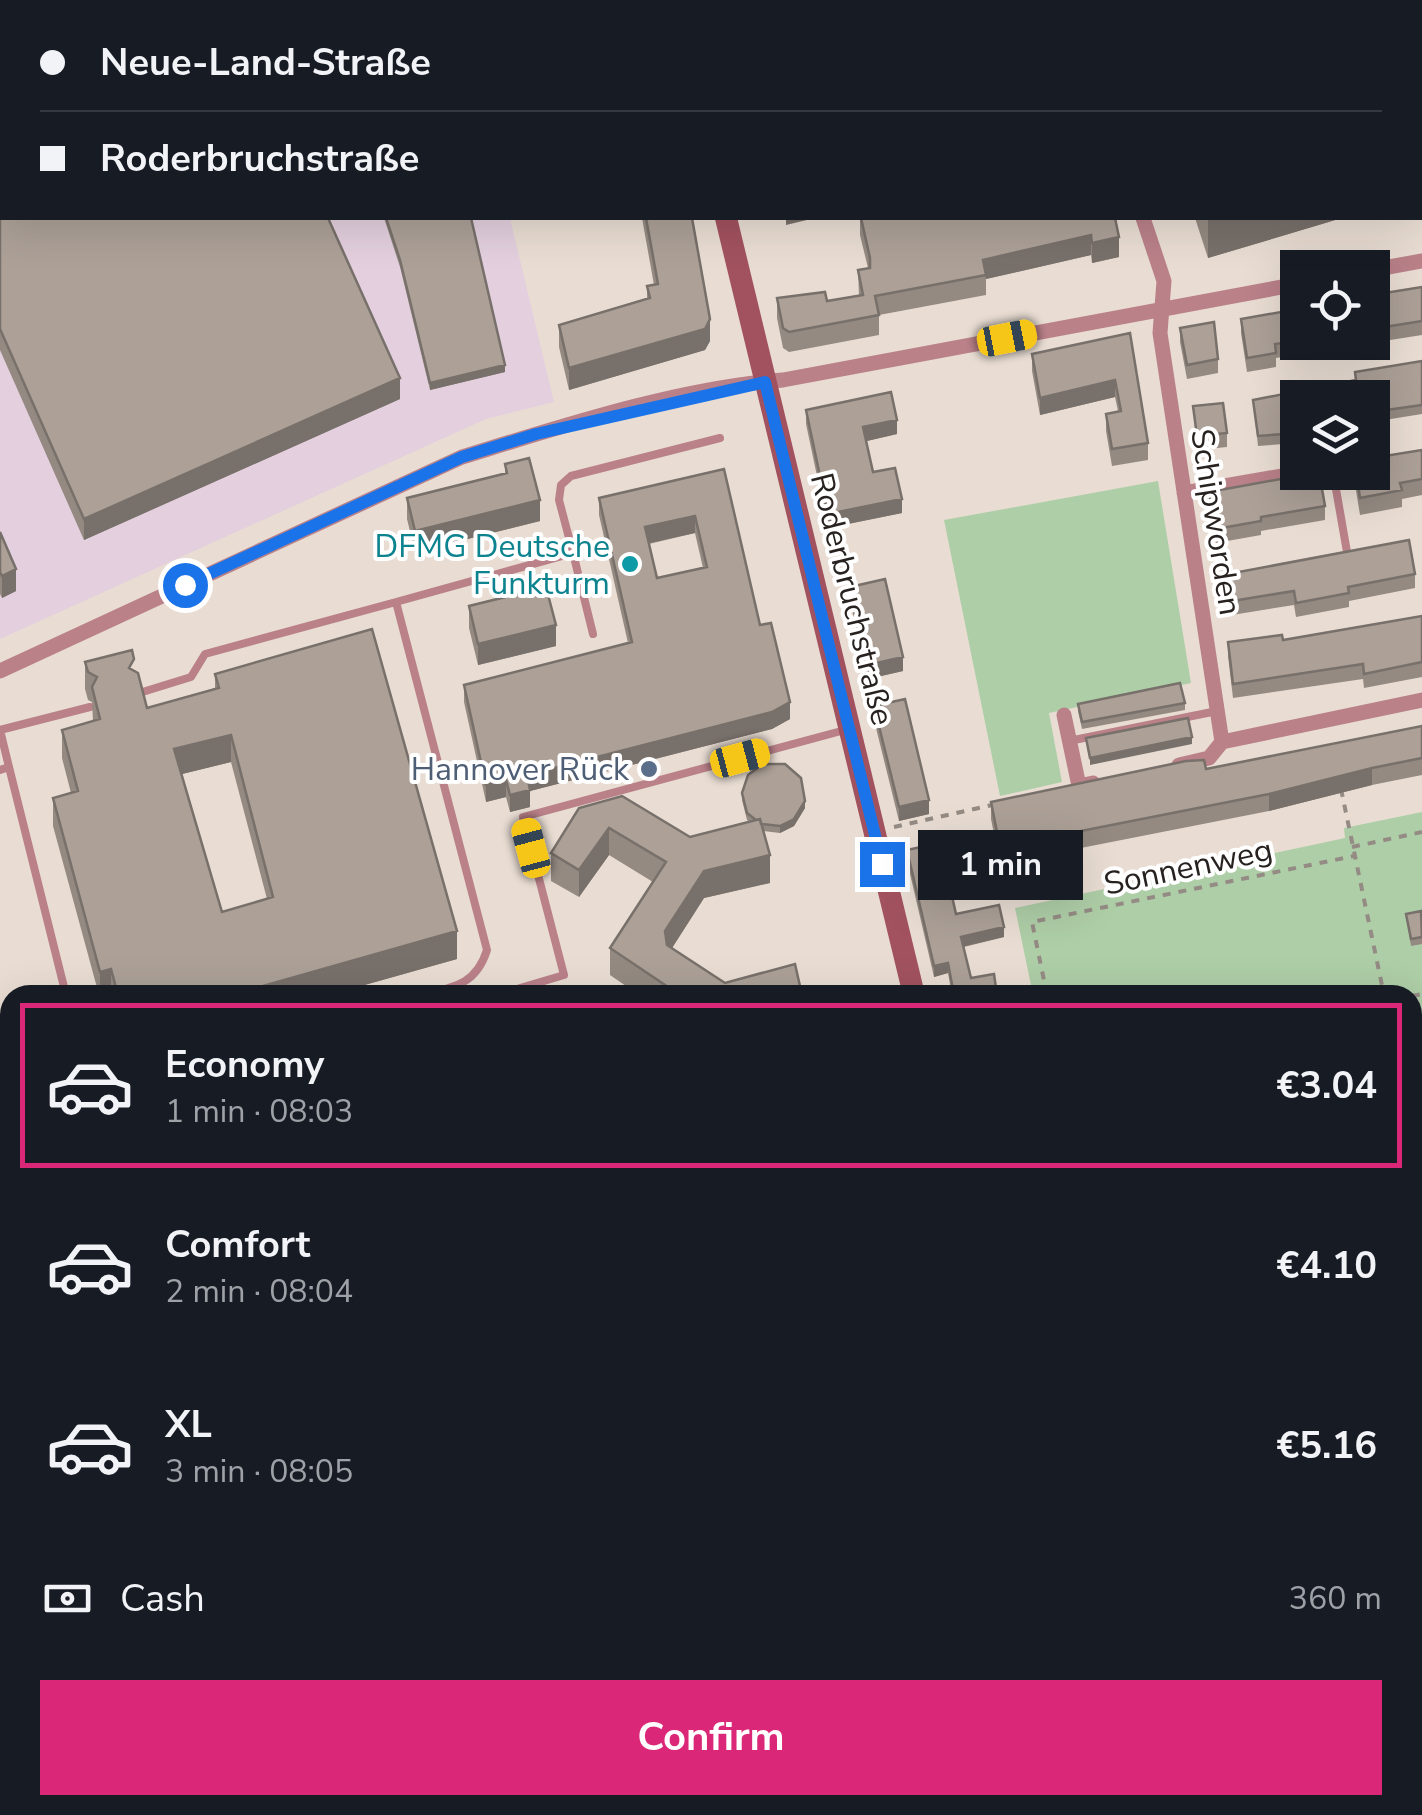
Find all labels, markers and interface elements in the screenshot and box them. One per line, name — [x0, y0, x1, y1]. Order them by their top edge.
text: Neue-Land-Straße — [100, 37, 431, 88]
text: Roderbruchstraße — [100, 133, 419, 184]
map controls — [1280, 250, 1390, 490]
button: locate — [1280, 250, 1390, 360]
car — [975, 318, 1039, 358]
button: layers — [1280, 380, 1390, 490]
street label: Schipworden — [1180, 426, 1252, 618]
street label: Roderbruchstraße — [800, 468, 904, 730]
place label: DFMG Deutsche Funkturm — [375, 525, 610, 605]
marker: DFMG Deutsche Funkturm — [619, 553, 641, 575]
route start — [163, 563, 208, 608]
car — [707, 736, 773, 780]
place label: Hannover Rück — [411, 748, 630, 791]
marker: Hannover Rück — [638, 758, 660, 780]
car — [509, 815, 553, 881]
street label: Sonnenweg — [1100, 828, 1276, 906]
callout: 1 min — [917, 829, 1082, 899]
route end — [860, 842, 905, 887]
text: 1 min — [959, 843, 1042, 886]
text: Economy — [165, 1039, 324, 1090]
icon: car — [45, 1041, 135, 1131]
text: €3.04 — [1276, 1060, 1377, 1111]
text: 1 min · 08:03 — [165, 1090, 353, 1133]
text: Comfort — [165, 1219, 310, 1270]
icon: car — [45, 1221, 135, 1311]
text: €4.10 — [1276, 1240, 1377, 1291]
text: 2 min · 08:04 — [165, 1270, 353, 1313]
text: XL — [165, 1399, 212, 1450]
icon: car — [45, 1401, 135, 1491]
text: €5.16 — [1276, 1420, 1377, 1471]
text: 3 min · 08:05 — [165, 1450, 353, 1493]
icon: cash — [40, 1571, 95, 1626]
text: Cash — [120, 1573, 205, 1624]
text: 360 m — [1289, 1577, 1382, 1620]
button: Confirm — [40, 1680, 1382, 1795]

